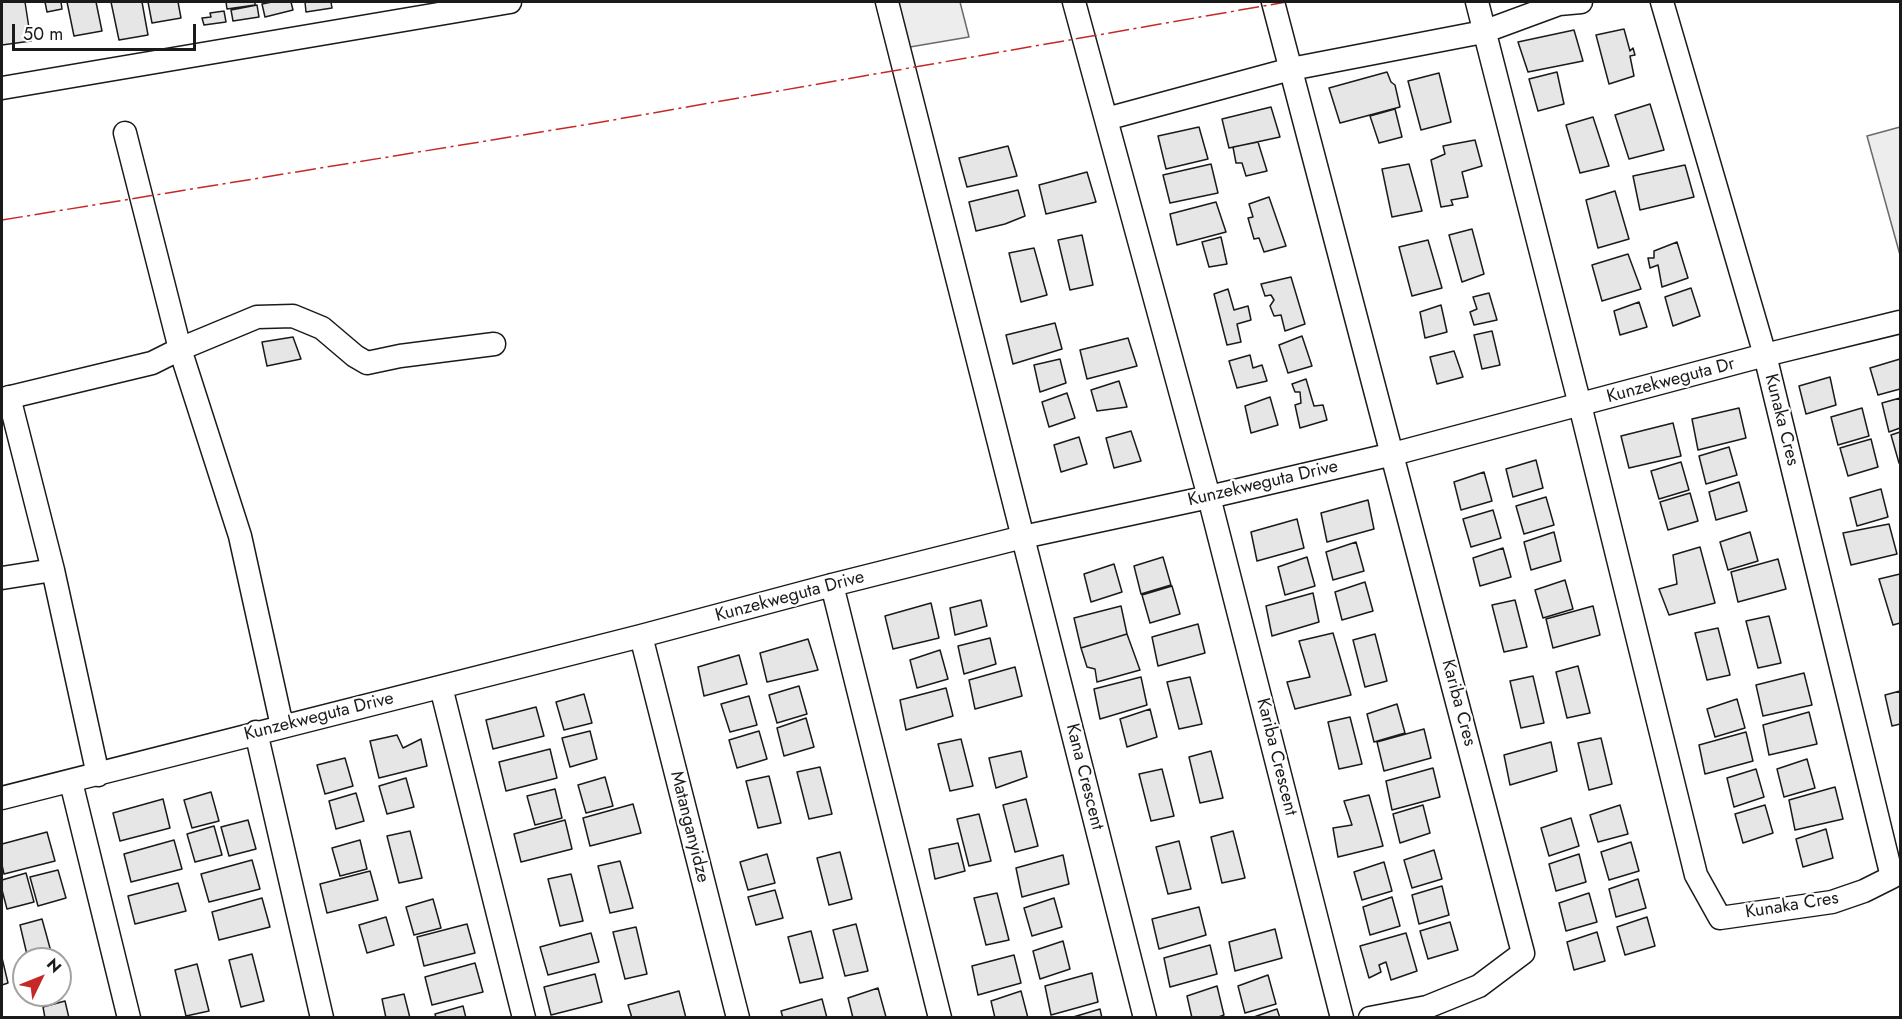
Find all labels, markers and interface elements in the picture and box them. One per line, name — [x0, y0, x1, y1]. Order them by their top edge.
scale bar — [15, 12, 200, 50]
text: 50 m — [23, 21, 63, 47]
street label: Kunzekweguta Dr — [1605, 354, 1737, 408]
street label: Kunaka Cres — [1759, 372, 1803, 468]
street label: Kunzekweguta Drive — [1186, 456, 1340, 512]
street label: Kunzekweguta Drive — [713, 567, 867, 627]
street label: Kariba Cres — [1436, 657, 1480, 749]
street label: Kunzekweguta Drive — [242, 688, 396, 746]
street label: Kariba Crescent — [1251, 696, 1301, 818]
street label: Kana Crescent — [1060, 722, 1108, 832]
street label: Matanganyidze — [665, 769, 713, 885]
street label: Kunaka Cres — [1744, 888, 1840, 924]
north arrow — [12, 947, 72, 1007]
text: N — [41, 953, 67, 978]

